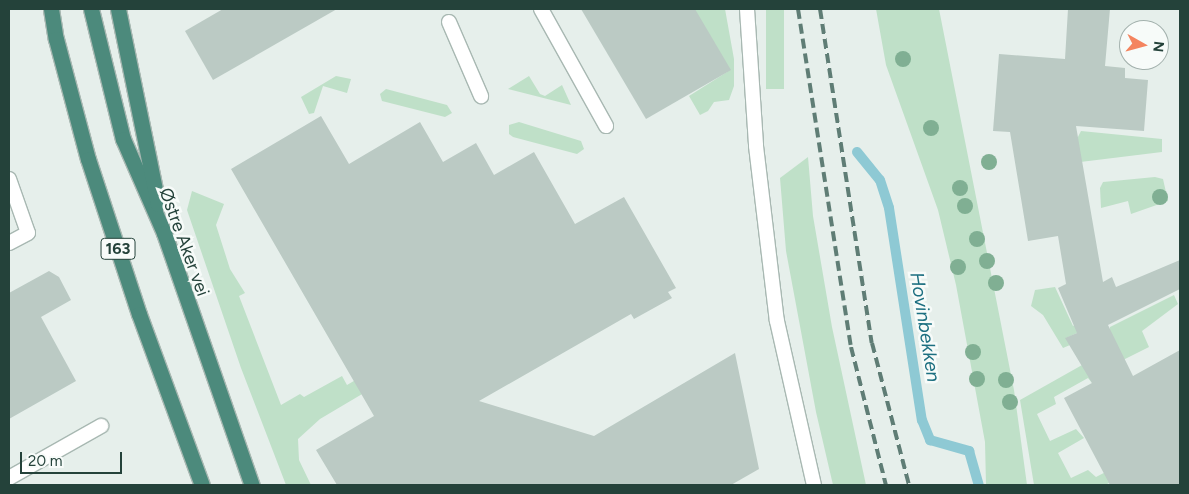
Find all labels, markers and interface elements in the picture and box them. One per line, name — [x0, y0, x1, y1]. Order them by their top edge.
north arrow — [1119, 20, 1169, 70]
text: N — [1149, 40, 1167, 53]
street label: Østre Aker vei — [154, 185, 214, 299]
road number: 163 — [100, 235, 136, 262]
water label: Hovinbekken — [905, 271, 945, 383]
scale bar — [22, 442, 125, 474]
text: 20 m — [28, 452, 62, 470]

